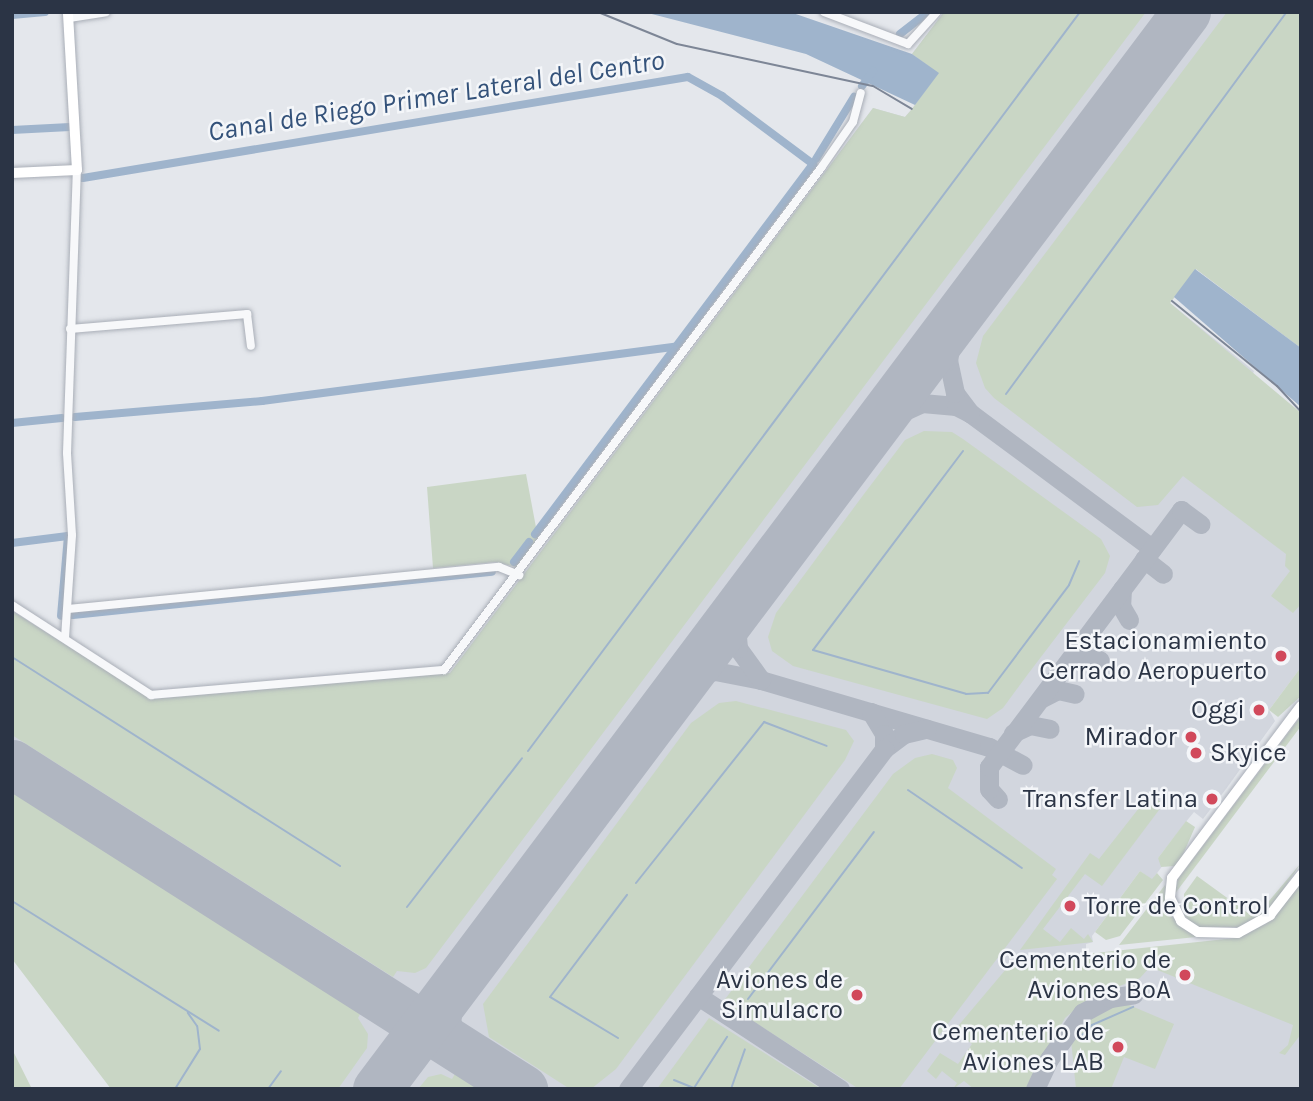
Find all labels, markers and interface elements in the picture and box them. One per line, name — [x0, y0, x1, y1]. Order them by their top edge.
water label: Canal de Riego Primer Lateral del Centro — [205, 43, 667, 149]
place label: Estacionamiento Cerrado Aeropuerto — [1039, 625, 1267, 686]
marker: Estacionamiento Cerrado Aeropuerto — [1273, 648, 1289, 664]
place label: Oggi — [1191, 694, 1245, 726]
marker: Oggi — [1251, 702, 1267, 718]
place label: Mirador — [1085, 721, 1177, 753]
marker: Mirador — [1183, 729, 1199, 745]
place label: Skyice — [1210, 737, 1287, 769]
marker: Skyice — [1188, 745, 1204, 761]
place label: Transfer Latina — [1023, 783, 1198, 815]
marker: Transfer Latina — [1204, 791, 1220, 807]
place label: Torre de Control — [1084, 890, 1269, 922]
marker: Torre de Control — [1062, 898, 1078, 914]
place label: Cementerio de Aviones BoA — [999, 944, 1171, 1006]
place label: Aviones de Simulacro — [716, 964, 843, 1026]
marker: Cementerio de Aviones BoA — [1177, 967, 1193, 983]
marker: Aviones de Simulacro — [849, 987, 865, 1003]
place label: Cementerio de Aviones LAB — [932, 1016, 1104, 1078]
marker: Cementerio de Aviones LAB — [1110, 1039, 1126, 1055]

